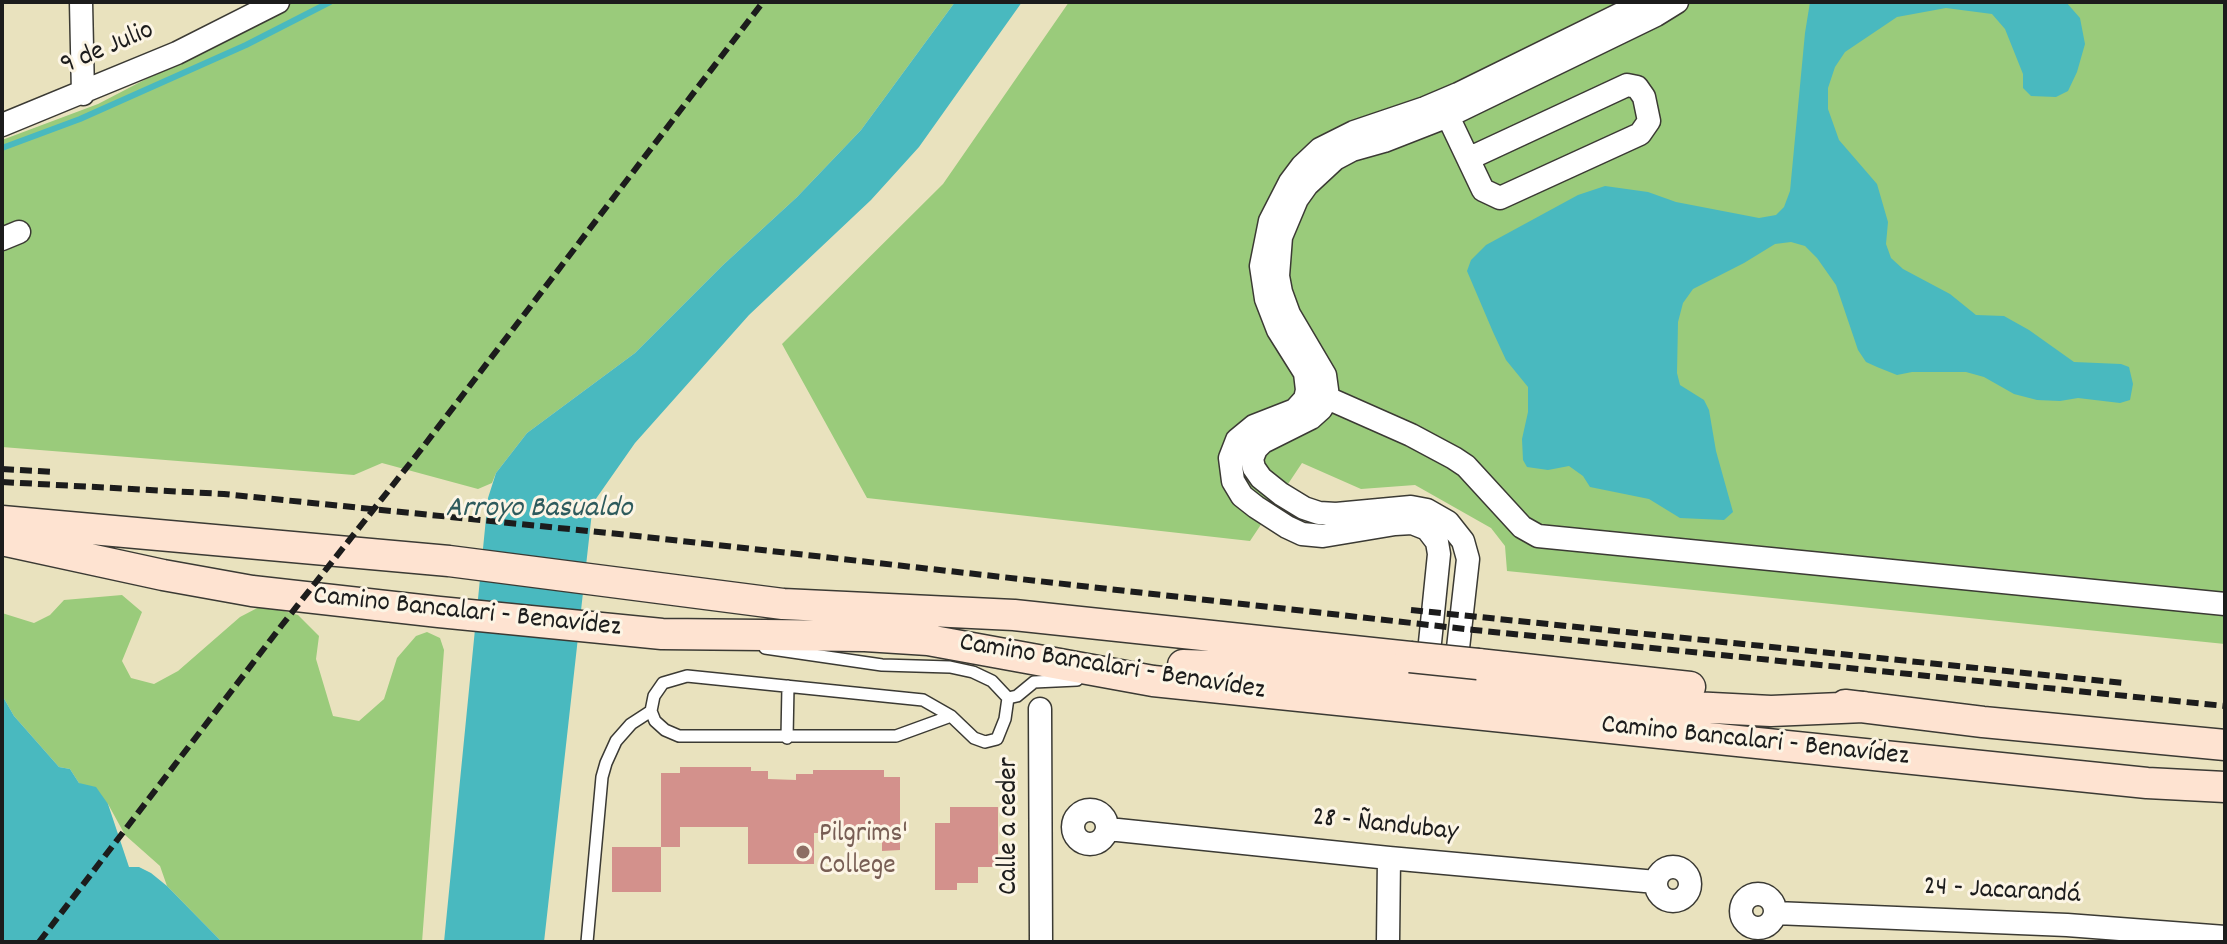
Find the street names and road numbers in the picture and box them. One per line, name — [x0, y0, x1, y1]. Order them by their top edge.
street label: 9 de Julio — [57, 15, 159, 85]
street label: Camino Bancalari - Benavídez — [312, 581, 622, 647]
street label: Camino Bancalari - Benavídez — [957, 628, 1267, 710]
street label: Camino Bancalari - Benavídez — [1600, 710, 1910, 776]
street label: Calle a ceder — [994, 757, 1028, 895]
street label: 28 - Ñandubay — [1310, 803, 1460, 851]
street label: 24 - Jacarandá — [1922, 872, 2082, 914]

